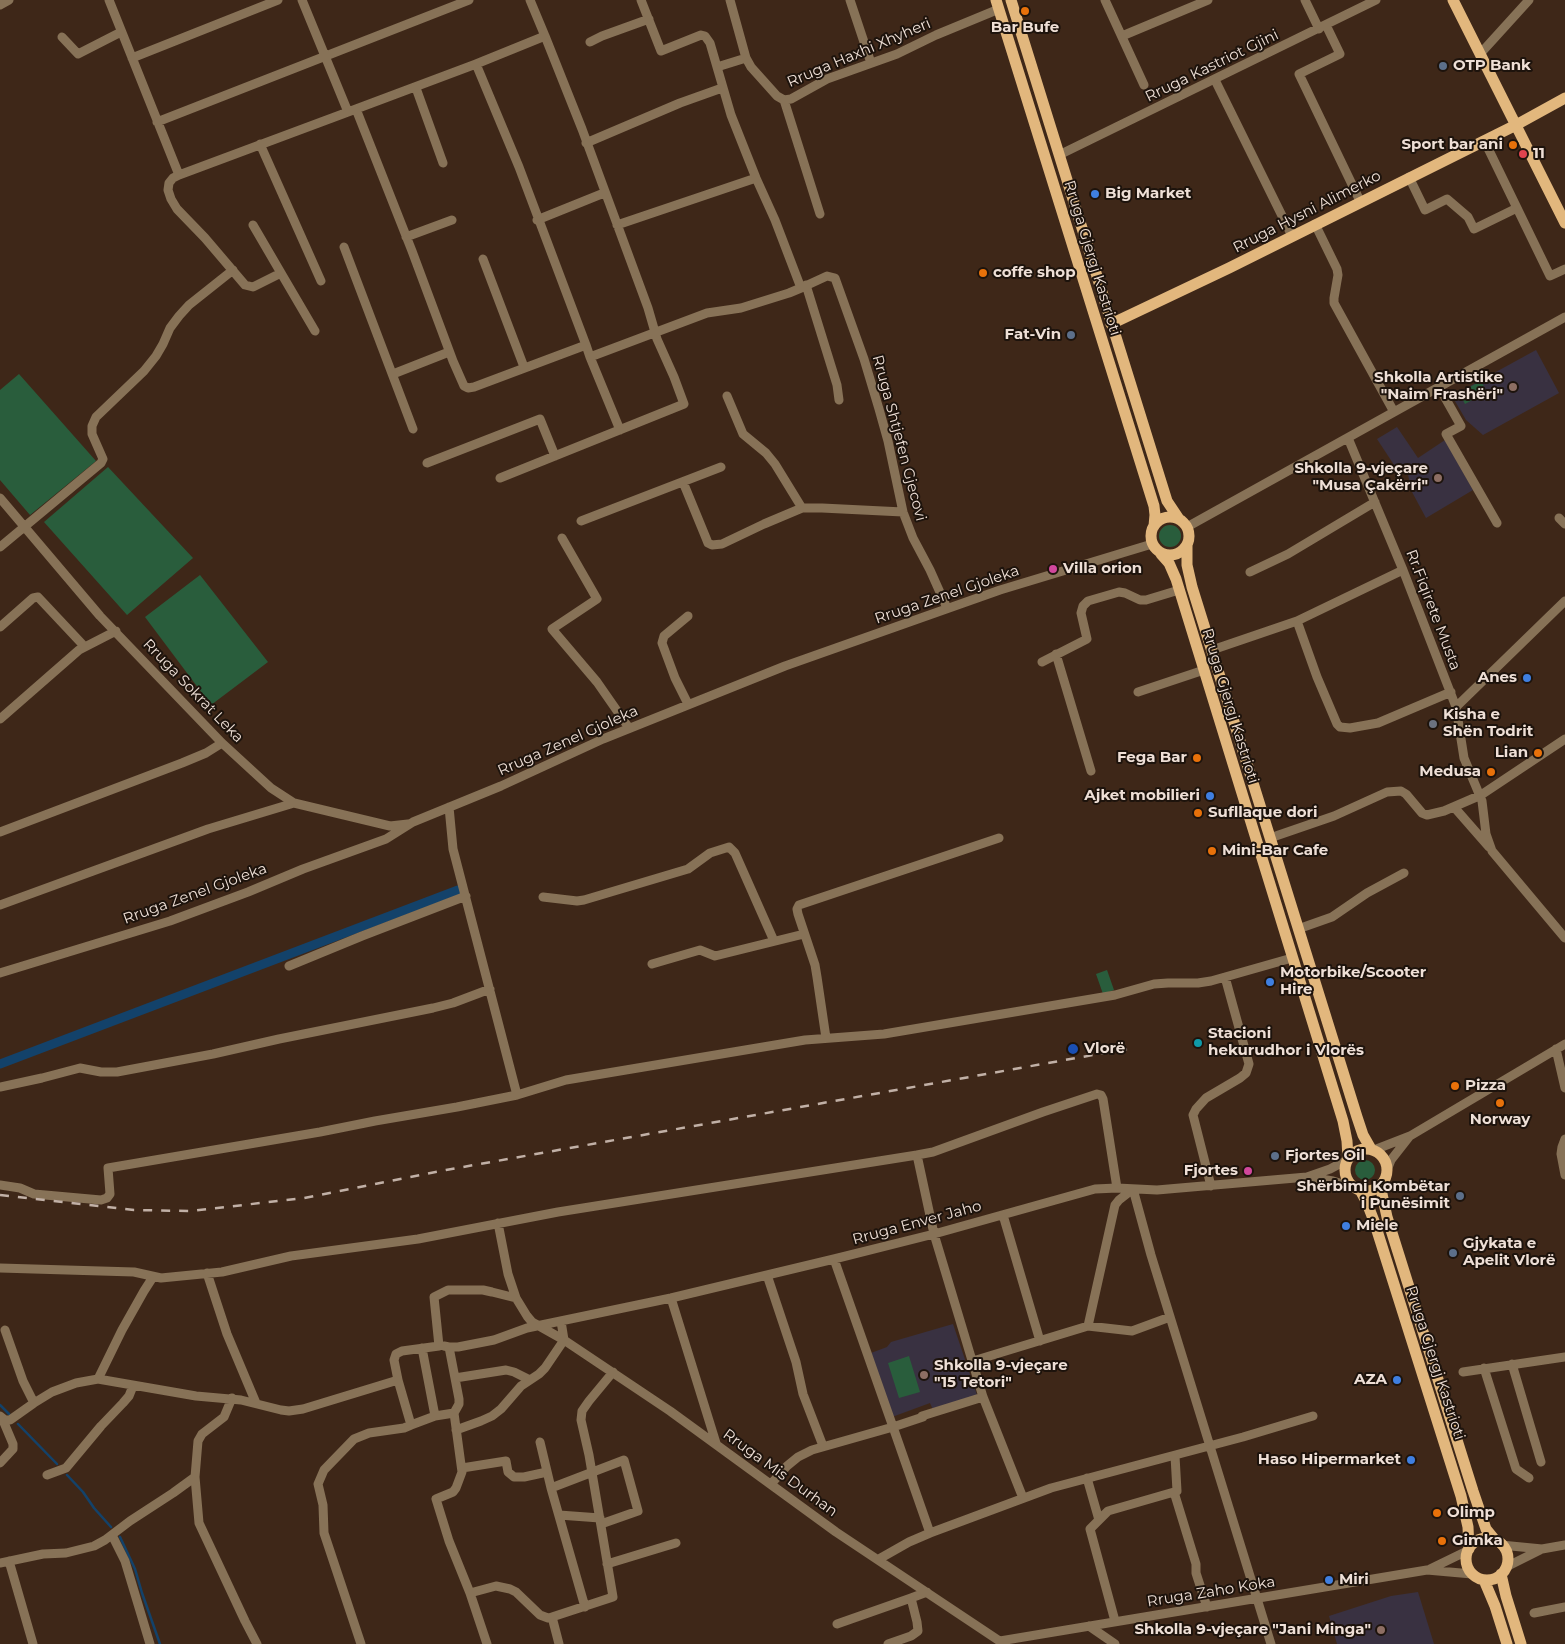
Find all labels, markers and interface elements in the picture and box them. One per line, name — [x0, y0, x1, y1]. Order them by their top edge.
marker: Bar Bufe — [1019, 5, 1031, 17]
street label: Rruga Haxhi Xhyheri — [785, 15, 933, 91]
place label: Bar Bufe — [991, 19, 1059, 37]
street label: Rruga Kastriot Gjini — [1142, 26, 1282, 106]
place label: OTP Bank — [1453, 57, 1531, 75]
marker: OTP Bank — [1437, 60, 1449, 72]
place label: Sport bar ani — [1401, 136, 1503, 154]
marker: Sport bar ani — [1507, 139, 1519, 151]
place label: 11 — [1533, 145, 1545, 163]
marker: 11 — [1517, 148, 1529, 160]
street label: Rruga Hysni Alimerko — [1230, 167, 1384, 257]
street label: Rruga Gjergj Kastrioti — [1060, 178, 1124, 338]
place label: Big Market — [1105, 185, 1191, 203]
marker: Big Market — [1089, 188, 1101, 200]
place label: coffe shop — [993, 264, 1075, 282]
marker: coffe shop — [977, 267, 989, 279]
place label: Fat-Vin — [1005, 326, 1061, 344]
marker: Fat-Vin — [1065, 329, 1077, 341]
street label: Rruga Shtjefen Gjecovi — [868, 353, 930, 523]
place label: Shkolla Artistike "Naim Frashëri" — [1374, 369, 1503, 404]
marker: Shkolla Artistike "Naim Frashëri" — [1507, 381, 1519, 393]
place label: Shkolla 9-vjeçare "Musa Çakërri" — [1294, 460, 1428, 495]
marker: Shkolla 9-vjeçare "Musa Çakërri" — [1432, 472, 1444, 484]
street label: Rr.Fiqirete Musta — [1402, 547, 1464, 673]
place label: Villa orion — [1063, 560, 1142, 578]
street label: Rruga Zenel Gjoleka — [872, 562, 1022, 628]
marker: Villa orion — [1047, 563, 1059, 575]
street label: Rruga Gjergj Kastrioti — [1198, 626, 1262, 786]
street label: Rruga Sokrat Leka — [139, 635, 247, 747]
place label: Anes — [1478, 669, 1517, 687]
marker: Anes — [1521, 672, 1533, 684]
street label: Rruga Zenel Gjoleka — [495, 702, 641, 780]
place label: Kisha e Shën Todrit — [1443, 706, 1533, 741]
marker: Kisha e Shën Todrit — [1427, 718, 1439, 730]
place label: Lian — [1495, 744, 1528, 762]
marker: Lian — [1532, 747, 1544, 759]
place label: Fega Bar — [1117, 749, 1187, 767]
marker: Fega Bar — [1191, 752, 1203, 764]
place label: Medusa — [1419, 763, 1481, 781]
marker: Medusa — [1485, 766, 1497, 778]
place label: Ajket mobilieri — [1084, 787, 1200, 805]
marker: Ajket mobilieri — [1204, 790, 1216, 802]
place label: Sufllaque dori — [1208, 804, 1318, 822]
marker: Sufllaque dori — [1192, 807, 1204, 819]
place label: Mini-Bar Cafe — [1222, 842, 1328, 860]
marker: Mini-Bar Cafe — [1206, 845, 1218, 857]
street label: Rruga Zenel Gjoleka — [121, 860, 269, 928]
place label: Motorbike/Scooter Hire — [1280, 964, 1426, 999]
marker: Motorbike/Scooter Hire — [1264, 976, 1276, 988]
place label: Stacioni hekurudhor i Vlorës — [1208, 1025, 1364, 1060]
marker: Stacioni hekurudhor i Vlorës — [1192, 1037, 1204, 1049]
place label: Vlorë — [1084, 1040, 1125, 1058]
marker: Vlorë — [1066, 1042, 1080, 1056]
place label: Pizza — [1465, 1077, 1506, 1095]
marker: Pizza — [1449, 1080, 1461, 1092]
marker: Norway — [1494, 1097, 1506, 1109]
place label: Norway — [1470, 1111, 1530, 1129]
place label: Fjortes Oil — [1285, 1147, 1365, 1165]
marker: Fjortes Oil — [1269, 1150, 1281, 1162]
place label: Fjortes — [1184, 1162, 1238, 1180]
marker: Fjortes — [1242, 1165, 1254, 1177]
place label: Shërbimi Kombëtar i Punësimit — [1297, 1178, 1450, 1213]
marker: Shërbimi Kombëtar i Punësimit — [1454, 1190, 1466, 1202]
street label: Rruga Enver Jaho — [851, 1197, 983, 1249]
place label: Miele — [1356, 1217, 1398, 1235]
marker: Miele — [1340, 1220, 1352, 1232]
place label: Gjykata e Apelit Vlorë — [1463, 1235, 1555, 1270]
marker: Gjykata e Apelit Vlorë — [1447, 1247, 1459, 1259]
street label: Rruga Gjergj Kastrioti — [1402, 1284, 1468, 1442]
place label: Shkolla 9-vjeçare "15 Tetori" — [934, 1357, 1068, 1392]
marker: Shkolla 9-vjeçare "15 Tetori" — [918, 1369, 930, 1381]
place label: AZA — [1354, 1371, 1387, 1389]
marker: AZA — [1391, 1374, 1403, 1386]
street label: Rruga Mis Durhan — [719, 1425, 841, 1521]
place label: Haso Hipermarket — [1258, 1451, 1401, 1469]
marker: Haso Hipermarket — [1405, 1454, 1417, 1466]
place label: Olimp — [1447, 1504, 1495, 1522]
marker: Olimp — [1431, 1507, 1443, 1519]
place label: Gimka — [1452, 1532, 1503, 1550]
marker: Gimka — [1436, 1535, 1448, 1547]
place label: Miri — [1339, 1571, 1369, 1589]
street label: Rruga Zaho Koka — [1146, 1573, 1276, 1611]
marker: Miri — [1323, 1574, 1335, 1586]
place label: Shkolla 9-vjeçare "Jani Minga" — [1135, 1621, 1371, 1639]
marker: Shkolla 9-vjeçare "Jani Minga" — [1375, 1624, 1387, 1636]

